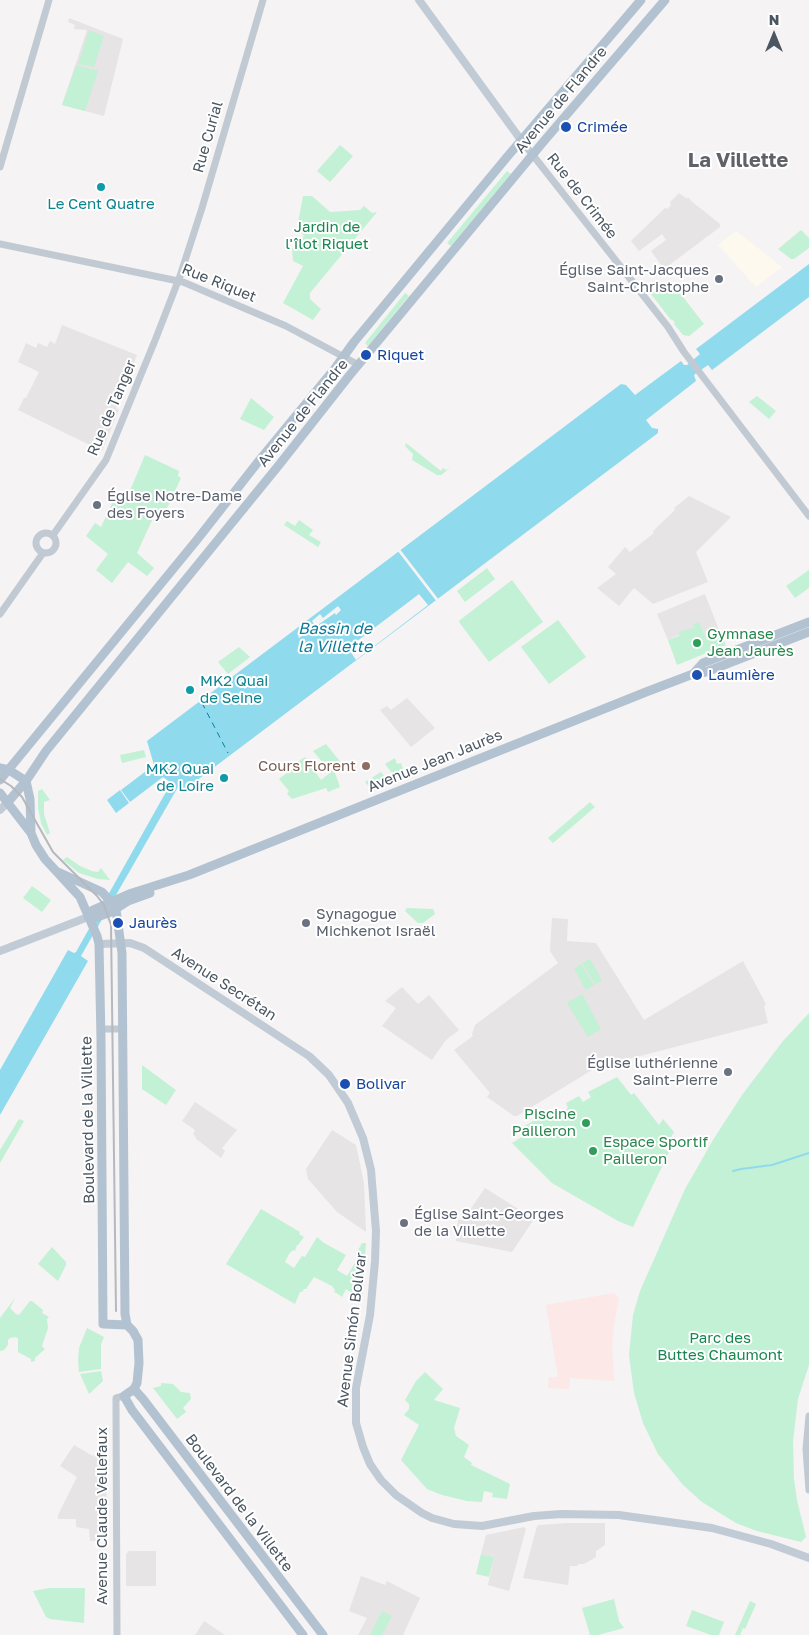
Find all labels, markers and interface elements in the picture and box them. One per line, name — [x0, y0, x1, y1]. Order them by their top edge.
north arrow — [749, 10, 799, 60]
text: N — [769, 11, 779, 28]
street label: Avenue de Flandre — [511, 43, 611, 157]
street label: Rue Curial — [189, 99, 227, 175]
place label: Crimée — [577, 118, 628, 136]
marker: Crimée — [559, 120, 573, 134]
district label: La Villette — [688, 149, 788, 173]
street label: Rue de Crimée — [543, 150, 621, 242]
marker: Le Cent Quatre — [95, 181, 107, 193]
place label: Le Cent Quatre — [47, 195, 155, 213]
park label: Jardin de l'îlot Riquet — [285, 218, 369, 253]
street label: Rue Riquet — [179, 260, 259, 306]
place label: Église Saint-Jacques Saint-Christophe — [559, 261, 709, 296]
marker: Église Saint-Jacques Saint-Christophe — [713, 273, 725, 285]
place label: Riquet — [377, 346, 424, 364]
marker: Riquet — [359, 348, 373, 362]
street label: Avenue de Flandre — [254, 355, 352, 471]
street label: Rue de Tanger — [84, 357, 140, 459]
place label: Église Notre-Dame des Foyers — [107, 487, 242, 522]
marker: Église Notre-Dame des Foyers — [91, 499, 103, 511]
water label: Bassin de la Villette — [298, 619, 372, 657]
place label: Gymnase Jean Jaurès — [707, 625, 794, 660]
marker: Gymnase Jean Jaurès — [691, 637, 703, 649]
place label: Laumière — [708, 666, 775, 684]
marker: Laumière — [690, 668, 704, 682]
place label: MK2 Quai de Seine — [200, 672, 268, 707]
marker: MK2 Quai de Seine — [184, 684, 196, 696]
street label: Avenue Jean Jaurès — [365, 726, 505, 796]
place label: Cours Florent — [258, 757, 356, 775]
place label: MK2 Quai de Loire — [146, 760, 214, 795]
marker: Cours Florent — [360, 760, 372, 772]
marker: MK2 Quai de Loire — [218, 772, 230, 784]
place label: Synagogue Michkenot Israël — [316, 905, 436, 940]
place label: Jaurès — [129, 914, 177, 932]
marker: Jaurès — [111, 916, 125, 930]
marker: Synagogue Michkenot Israël — [300, 917, 312, 929]
street label: Avenue Secrétan — [168, 943, 280, 1025]
street label: Boulevard de la Villette — [78, 1036, 98, 1204]
place label: Église luthérienne Saint-Pierre — [587, 1054, 718, 1089]
marker: Église luthérienne Saint-Pierre — [722, 1066, 734, 1078]
place label: Bolivar — [356, 1075, 406, 1093]
marker: Bolivar — [338, 1077, 352, 1091]
place label: Piscine Pailleron — [512, 1105, 576, 1140]
marker: Piscine Pailleron — [580, 1117, 592, 1129]
place label: Espace Sportif Pailleron — [603, 1133, 708, 1168]
marker: Espace Sportif Pailleron — [587, 1145, 599, 1157]
place label: Église Saint-Georges de la Villette — [414, 1205, 564, 1240]
marker: Église Saint-Georges de la Villette — [398, 1217, 410, 1229]
street label: Avenue Simón Bolívar — [334, 1252, 370, 1408]
park label: Parc des Buttes Chaumont — [657, 1329, 783, 1364]
street label: Avenue Claude Vellefaux — [93, 1427, 111, 1605]
street label: Boulevard de la Villette — [181, 1431, 297, 1575]

